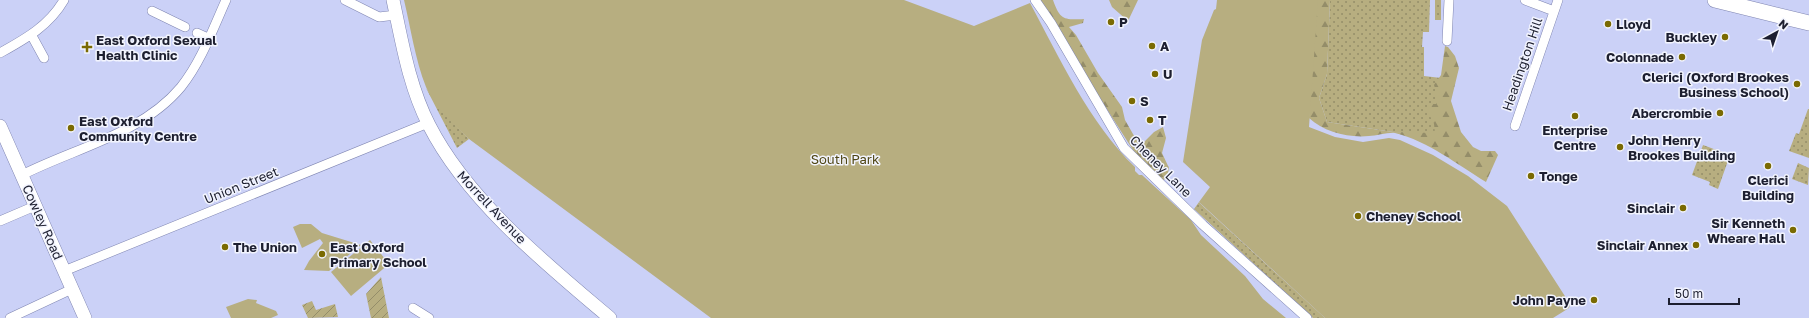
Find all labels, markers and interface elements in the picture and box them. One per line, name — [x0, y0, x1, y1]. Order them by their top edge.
north arrow — [1757, 12, 1797, 52]
place label: P — [1119, 14, 1128, 30]
street label: Headington Hill — [1498, 15, 1546, 113]
place label: Lloyd — [1616, 16, 1651, 32]
text: N — [1776, 16, 1791, 32]
marker: P — [1106, 17, 1116, 27]
marker: Lloyd — [1603, 19, 1613, 29]
place label: Buckley — [1666, 29, 1717, 45]
place label: East Oxford Sexual Health Clinic — [96, 32, 217, 63]
marker: Buckley — [1720, 32, 1730, 42]
place label: A — [1160, 38, 1170, 54]
marker: East Oxford Sexual Health Clinic — [81, 41, 93, 53]
marker: A — [1147, 41, 1157, 51]
place label: Colonnade — [1606, 49, 1674, 65]
marker: Colonnade — [1677, 52, 1687, 62]
place label: U — [1163, 66, 1173, 82]
marker: U — [1150, 69, 1160, 79]
place label: Clerici (Oxford Brookes Business School) — [1642, 69, 1789, 100]
marker: Clerici (Oxford Brookes Business School) — [1792, 79, 1802, 89]
place label: S — [1140, 93, 1149, 109]
marker: S — [1127, 96, 1137, 106]
place label: Abercrombie — [1631, 105, 1712, 121]
marker: Abercrombie — [1715, 108, 1725, 118]
marker: Enterprise Centre — [1570, 111, 1580, 121]
place label: T — [1158, 112, 1167, 128]
place label: East Oxford Community Centre — [79, 113, 197, 144]
marker: T — [1145, 115, 1155, 125]
place label: Enterprise Centre — [1542, 122, 1608, 153]
marker: East Oxford Community Centre — [66, 123, 76, 133]
street label: Cheney Lane — [1127, 132, 1195, 200]
place label: John Henry Brookes Building — [1628, 132, 1735, 163]
marker: John Henry Brookes Building — [1615, 142, 1625, 152]
park label: South Park — [811, 151, 880, 167]
marker: Clerici Building — [1763, 161, 1773, 171]
street label: Union Street — [202, 163, 280, 207]
street label: Morrell Avenue — [454, 167, 530, 247]
place label: Tonge — [1539, 168, 1578, 184]
marker: Tonge — [1526, 171, 1536, 181]
place label: Clerici Building — [1742, 172, 1794, 203]
street label: Cowley Road — [19, 182, 67, 262]
place label: Sinclair — [1627, 200, 1675, 216]
marker: Sinclair — [1678, 203, 1688, 213]
place label: Cheney School — [1366, 208, 1462, 224]
marker: Cheney School — [1353, 211, 1363, 221]
place label: Sir Kenneth Wheare Hall — [1707, 215, 1786, 246]
marker: Sir Kenneth Wheare Hall — [1788, 225, 1798, 235]
place label: Sinclair Annex — [1597, 237, 1688, 253]
place label: The Union — [233, 239, 297, 255]
place label: East Oxford Primary School — [330, 239, 427, 270]
marker: Sinclair Annex — [1691, 240, 1701, 250]
marker: The Union — [220, 242, 230, 252]
marker: East Oxford Primary School — [317, 249, 327, 259]
scale bar — [1669, 280, 1739, 306]
text: 50 m — [1675, 286, 1703, 301]
place label: John Payne — [1513, 292, 1586, 308]
marker: John Payne — [1589, 295, 1599, 305]

